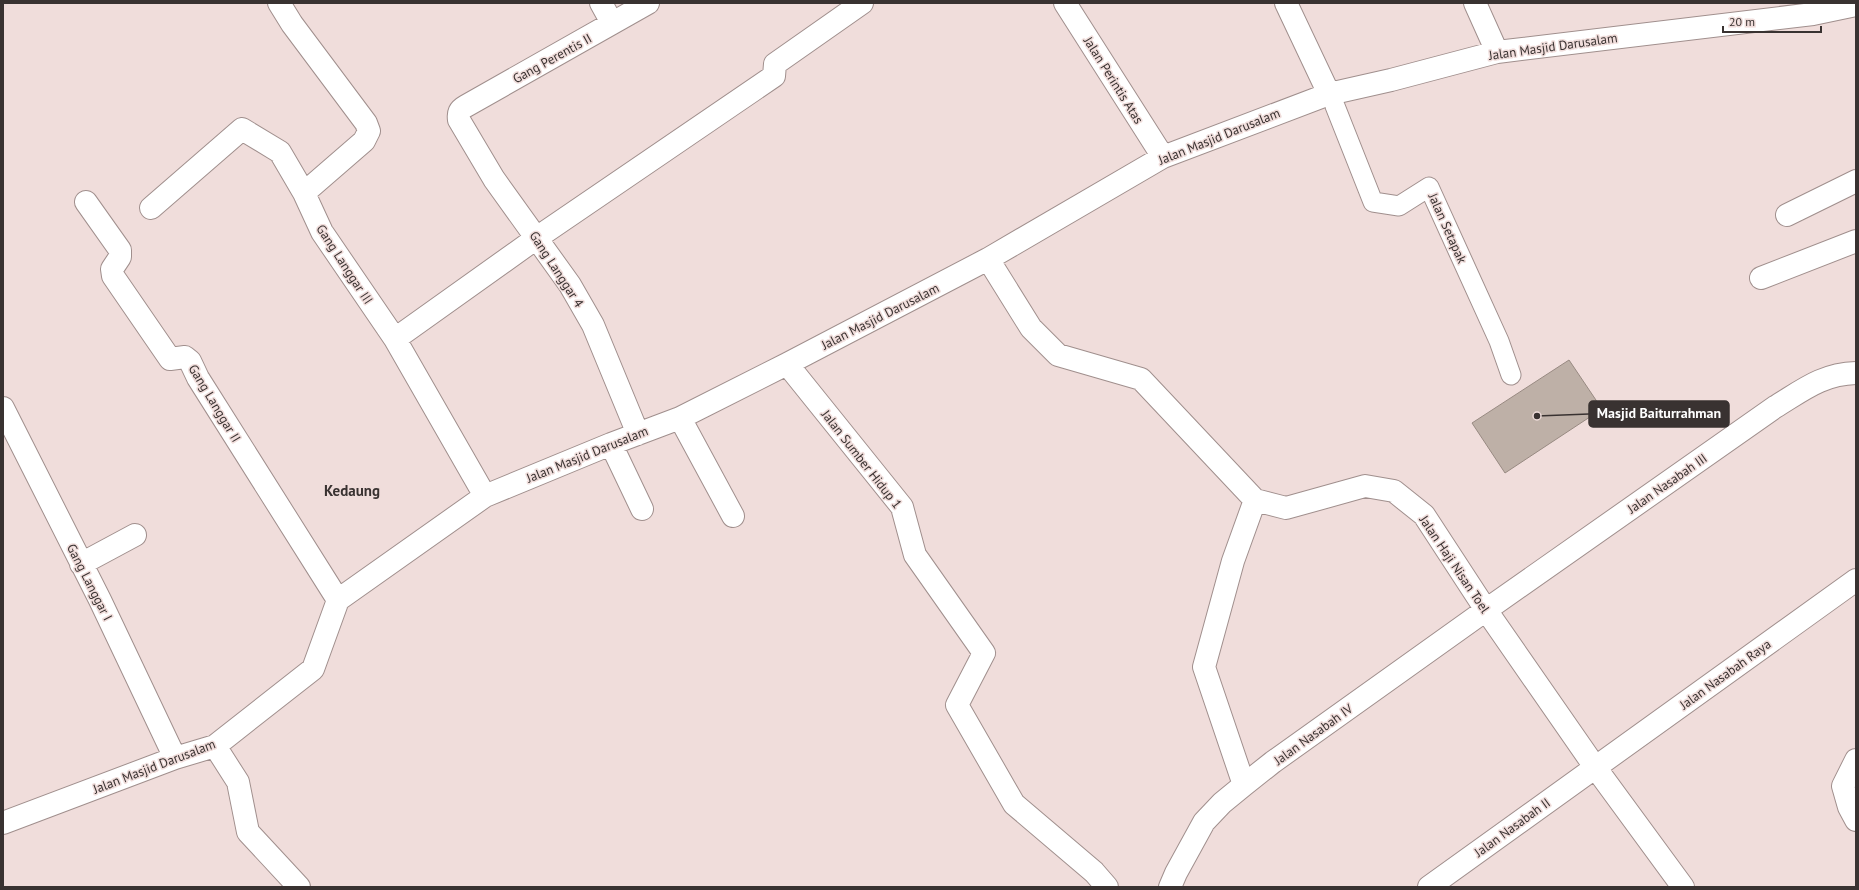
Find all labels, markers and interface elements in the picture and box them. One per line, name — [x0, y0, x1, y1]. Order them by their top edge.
scale bar — [1723, 8, 1821, 34]
text: 20 m — [1729, 14, 1755, 29]
street label: Jalan Masjid Darusalam — [1487, 29, 1619, 64]
street label: Gang Perentis II — [510, 30, 595, 87]
street label: Jalan Perintis Atas — [1079, 33, 1147, 127]
street label: Jalan Masjid Darusalam — [1155, 104, 1283, 169]
street label: Jalan Setapak — [1424, 190, 1471, 267]
street label: Gang Langgar III — [312, 221, 377, 307]
street label: Gang Langgar 4 — [526, 228, 588, 311]
street label: Jalan Masjid Darusalam — [818, 279, 942, 354]
street label: Gang Langgar II — [185, 361, 244, 445]
callout: Masjid Baiturrahman — [1589, 401, 1729, 427]
text: Masjid Baiturrahman — [1597, 404, 1721, 422]
street label: Jalan Sumber Hidup 1 — [817, 406, 906, 512]
street label: Jalan Masjid Darusalam — [523, 422, 651, 487]
street label: Jalan Nasabah III — [1623, 450, 1710, 518]
district label: Kedaung — [324, 481, 380, 500]
street label: Jalan Haji Nisan Toel — [1415, 511, 1494, 616]
street label: Gang Langgar I — [63, 541, 116, 624]
street label: Jalan Nasabah Raya — [1675, 636, 1774, 714]
street label: Jalan Nasabah IV — [1270, 700, 1357, 769]
street label: Jalan Masjid Darusalam — [90, 735, 218, 798]
street label: Jalan Nasabah II — [1470, 794, 1554, 861]

